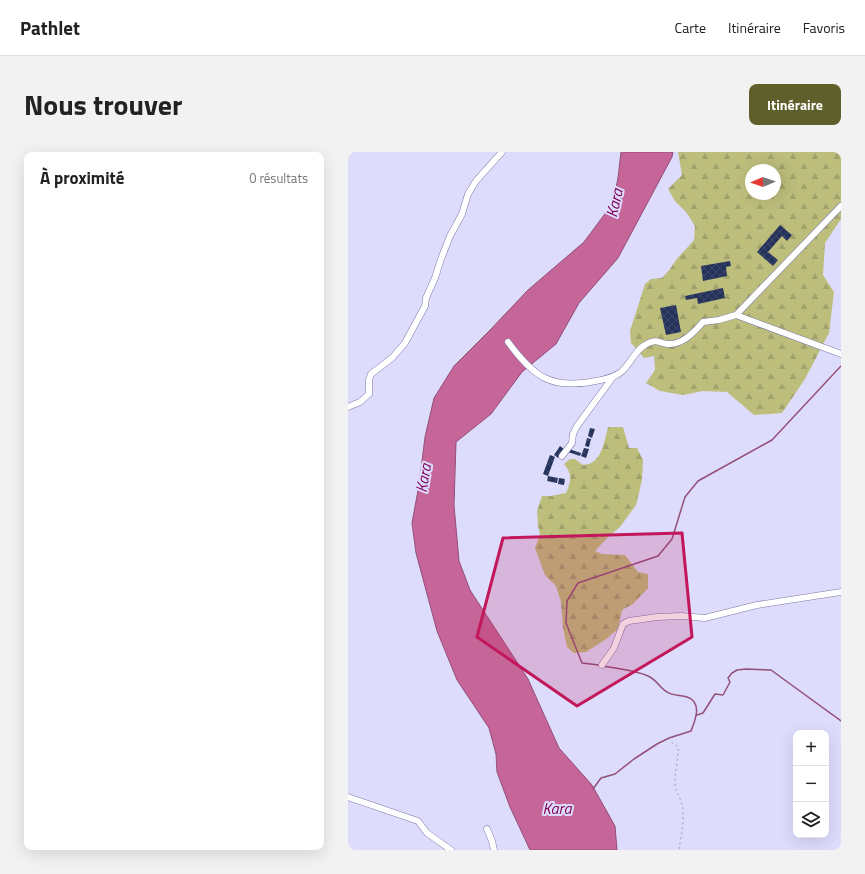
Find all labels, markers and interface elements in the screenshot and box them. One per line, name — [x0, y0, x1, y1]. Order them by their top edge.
text: Pathlet — [20, 13, 80, 42]
text: Carte — [675, 17, 706, 38]
text: Itinéraire — [728, 17, 781, 38]
text: Favoris — [803, 17, 845, 38]
text: Nous trouver — [24, 83, 182, 126]
button: Itinéraire — [749, 84, 841, 125]
north arrow — [745, 164, 781, 200]
text: À proximité — [40, 165, 124, 191]
text: 0 résultats — [249, 168, 308, 188]
water label: Kara — [599, 185, 629, 220]
water label: Kara — [409, 461, 437, 494]
map controls — [793, 730, 829, 838]
button: + — [793, 730, 829, 766]
button: − — [793, 766, 829, 802]
water label: Kara — [543, 796, 572, 820]
button: layers — [793, 802, 829, 838]

